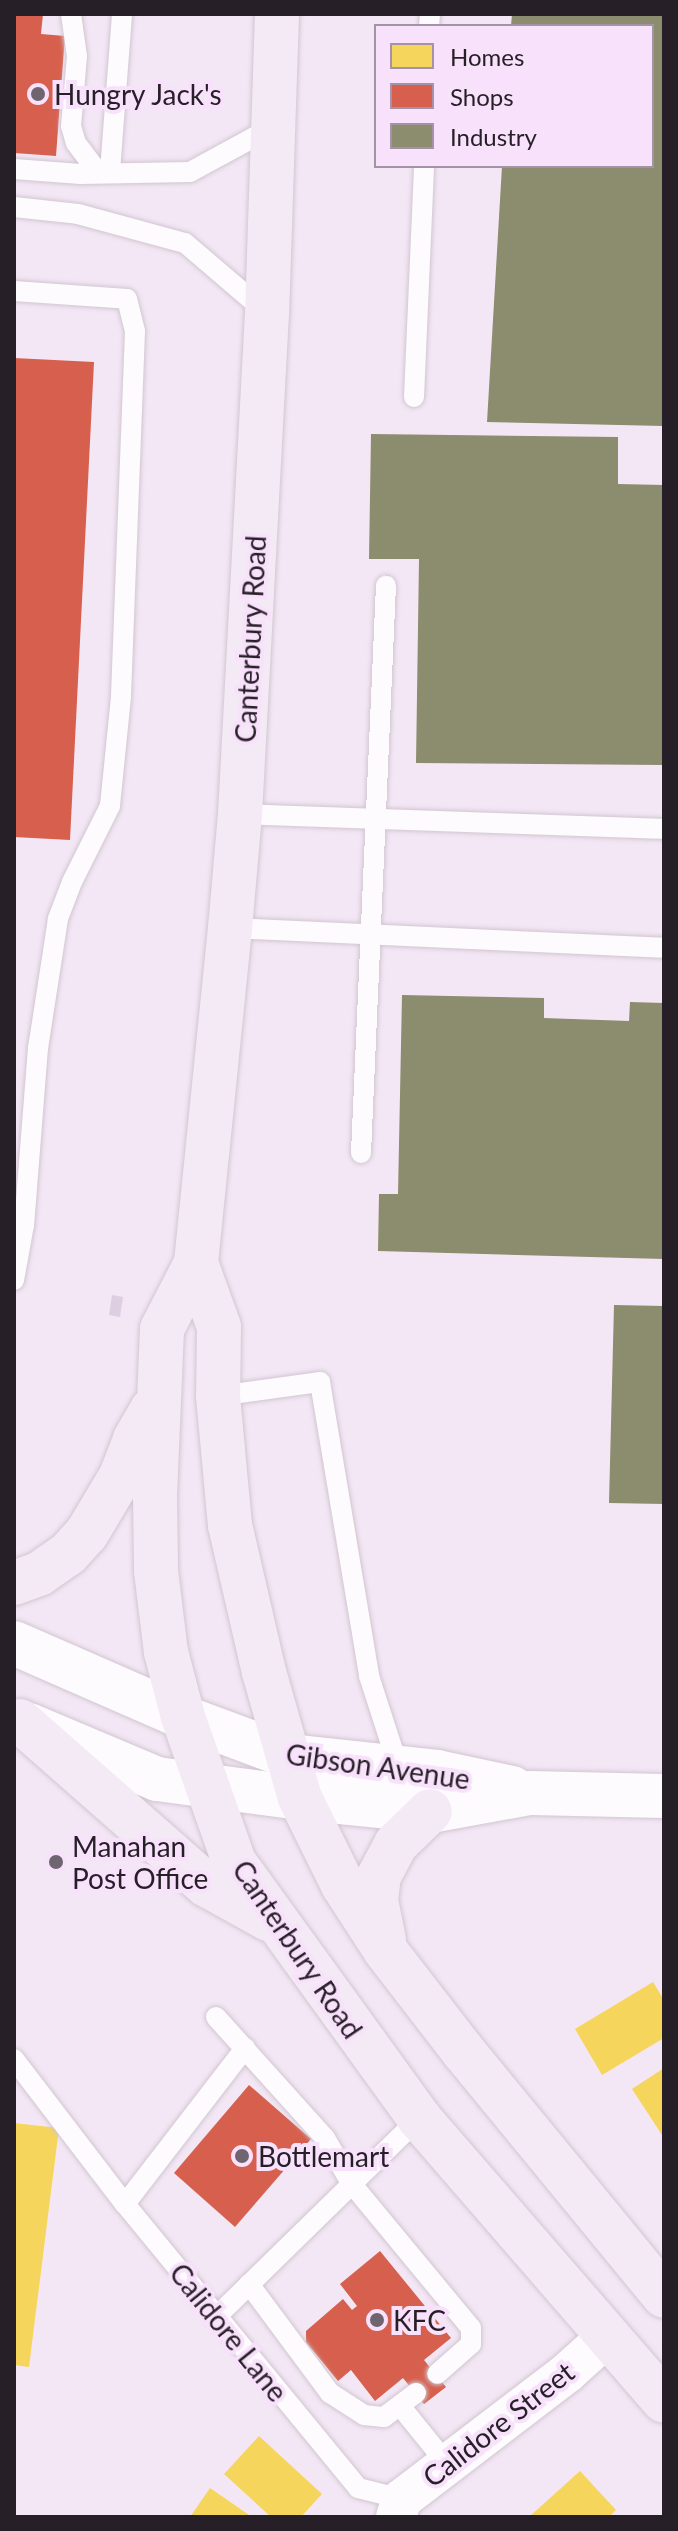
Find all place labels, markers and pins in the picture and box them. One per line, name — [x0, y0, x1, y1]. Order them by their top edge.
place label: Hungry Jack's — [54, 77, 223, 111]
marker: Hungry Jack's — [29, 85, 47, 103]
place label: Manahan Post Office — [72, 1829, 208, 1895]
marker: Manahan Post Office — [47, 1853, 65, 1871]
place label: Bottlemart — [258, 2139, 389, 2173]
marker: Bottlemart — [233, 2147, 251, 2165]
place label: KFC — [393, 2303, 446, 2337]
marker: KFC — [368, 2311, 386, 2329]

